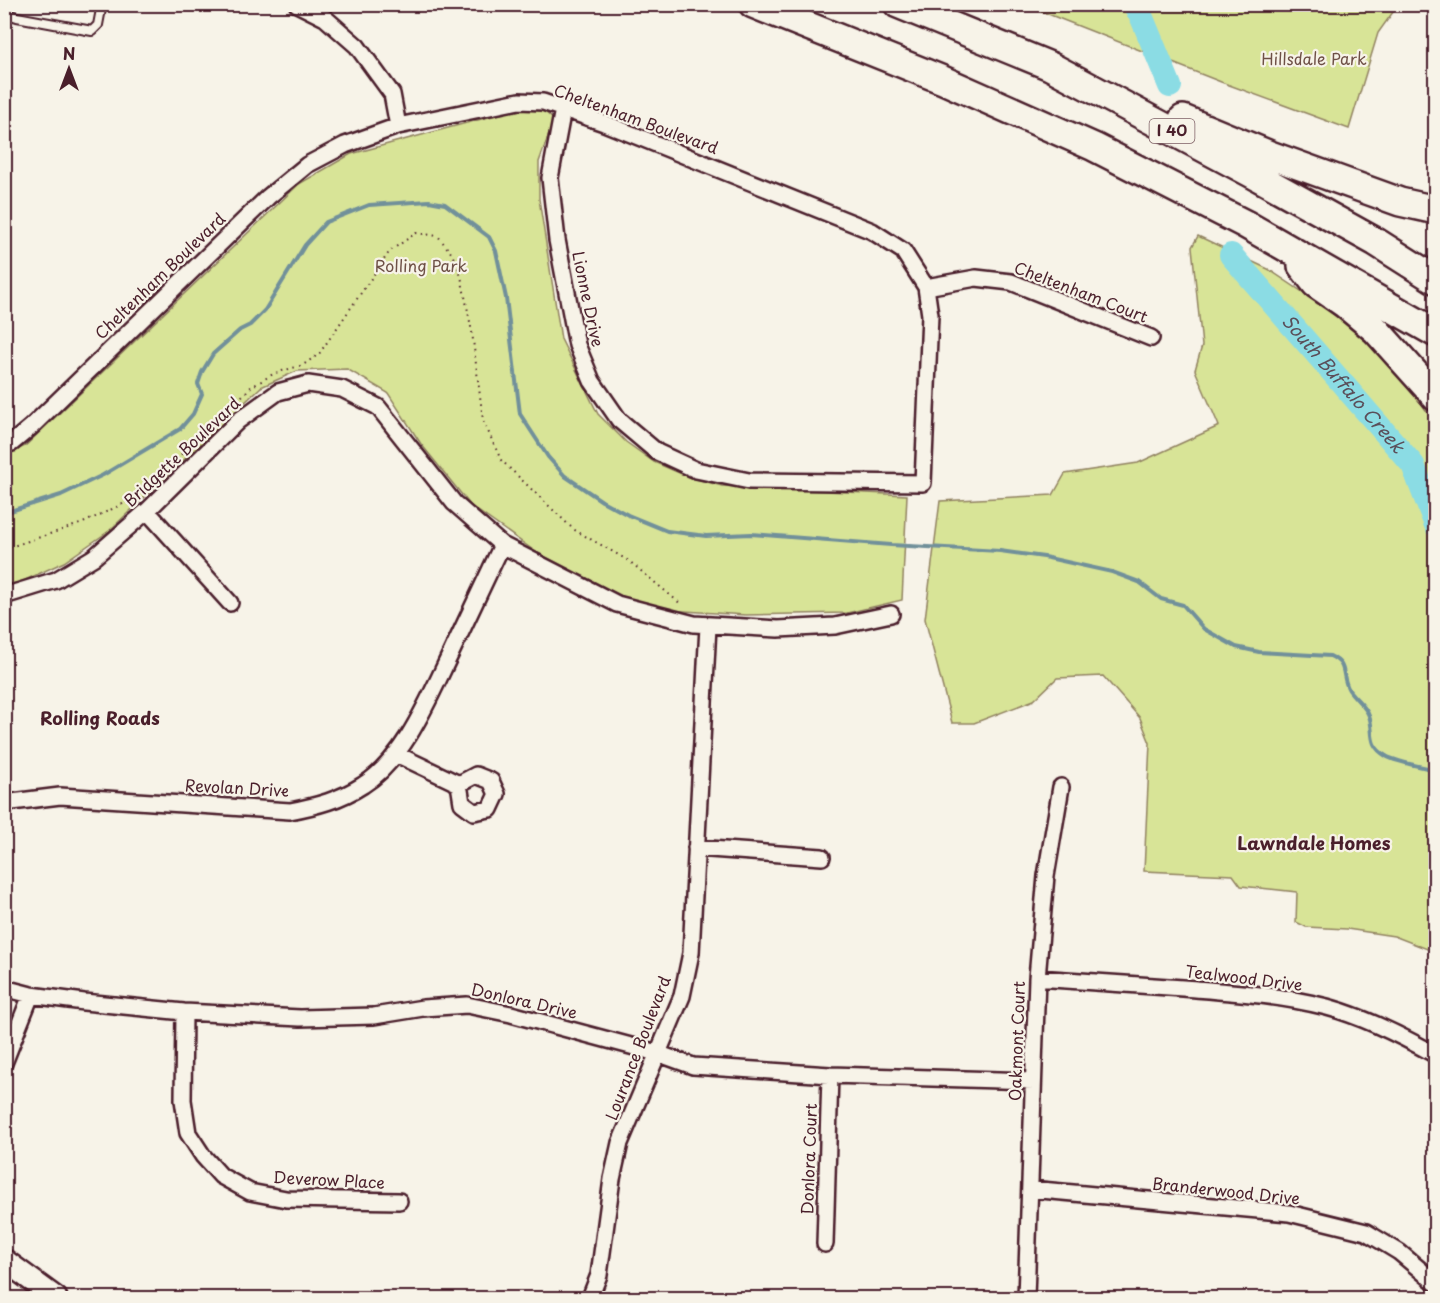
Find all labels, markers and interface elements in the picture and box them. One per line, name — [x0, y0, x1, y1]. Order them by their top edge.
north arrow — [39, 39, 99, 99]
text: N — [63, 41, 75, 65]
park label: Hillsdale Park — [1261, 46, 1367, 70]
street label: Cheltenham Boulevard — [551, 77, 722, 159]
road number: I 40 — [1150, 119, 1194, 143]
street label: Cheltenham Boulevard — [89, 206, 230, 344]
street label: Lionne Drive — [567, 249, 611, 349]
park label: Rolling Park — [375, 253, 467, 277]
street label: Cheltenham Court — [1011, 254, 1152, 328]
water label: South Buffalo Creek — [1276, 308, 1412, 459]
street label: Bridgette Boulevard — [118, 391, 245, 512]
district label: Rolling Roads — [40, 704, 160, 731]
street label: Revolan Drive — [184, 772, 290, 802]
district label: Lawndale Homes — [1237, 829, 1391, 856]
street label: Tealwood Drive — [1184, 958, 1304, 996]
street label: Lourance Boulevard — [599, 972, 676, 1123]
street label: Donlora Drive — [469, 976, 580, 1024]
street label: Oakmont Court — [1002, 980, 1030, 1101]
street label: Donlora Court — [794, 1102, 822, 1215]
street label: Deverow Place — [273, 1164, 386, 1194]
street label: Branderwood Drive — [1151, 1170, 1301, 1210]

